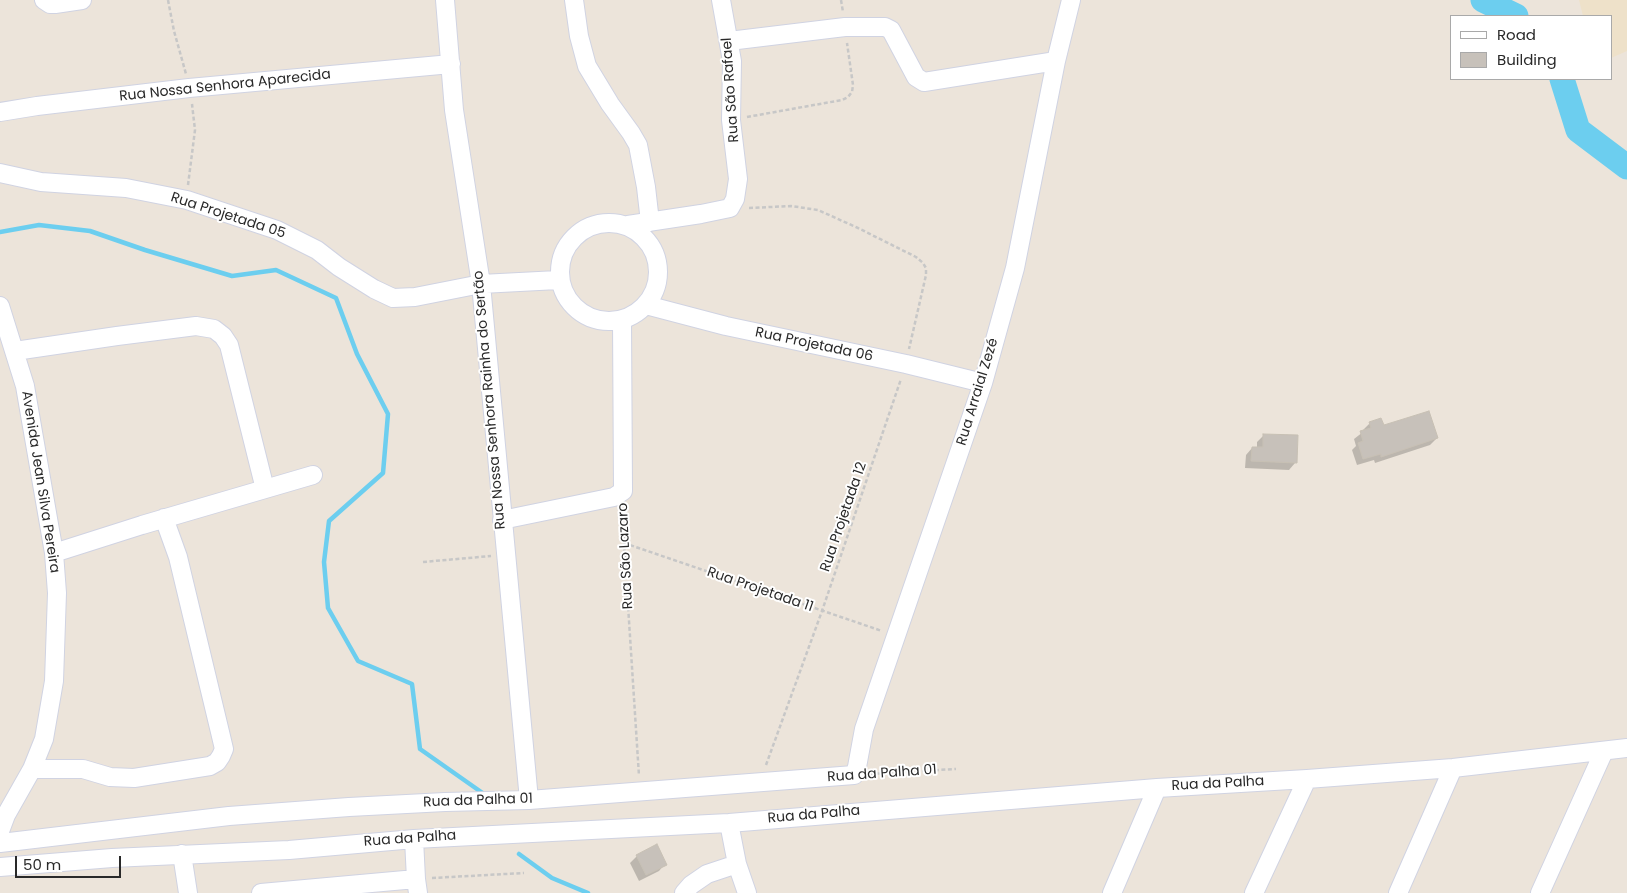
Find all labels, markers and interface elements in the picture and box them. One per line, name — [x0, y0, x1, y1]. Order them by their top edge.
legend — [1450, 15, 1612, 80]
text: Road — [1497, 24, 1536, 45]
street label: Rua São Rafael — [719, 37, 743, 143]
text: Building — [1497, 49, 1557, 70]
street label: Rua Nossa Senhora Aparecida — [118, 67, 332, 105]
street label: Rua Projetada 05 — [168, 189, 288, 243]
street label: Rua Nossa Senhora Rainha do Sertão — [470, 270, 510, 530]
street label: Rua Projetada 06 — [754, 324, 874, 366]
street label: Rua Arraial Zezé — [954, 336, 1002, 448]
street label: Avenida Jean Silva Pereira — [17, 390, 63, 574]
street label: Rua Projetada 12 — [817, 460, 871, 574]
street label: Rua São Lazaro — [615, 502, 637, 610]
street label: Rua Projetada 11 — [705, 564, 815, 616]
street label: Rua da Palha 01 — [827, 762, 937, 786]
street label: Rua da Palha — [1171, 773, 1265, 795]
street label: Rua da Palha 01 — [423, 791, 533, 811]
street label: Rua da Palha — [767, 803, 861, 827]
street label: Rua da Palha — [363, 827, 457, 851]
scale bar — [18, 846, 124, 878]
text: 50 m — [23, 854, 61, 875]

